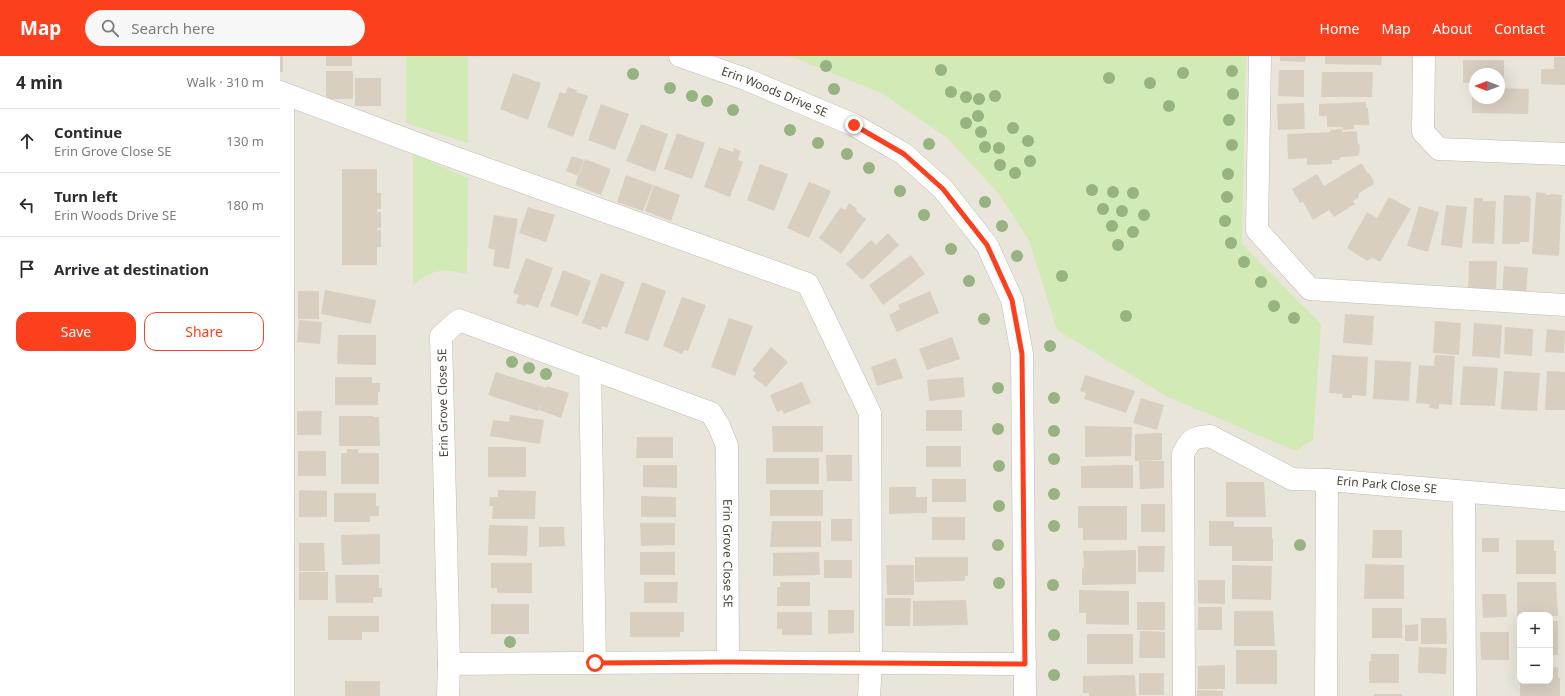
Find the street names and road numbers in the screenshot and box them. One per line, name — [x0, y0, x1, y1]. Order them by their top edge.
street label: Erin Woods Drive SE — [719, 62, 830, 121]
street label: Erin Grove Close SE — [433, 349, 452, 457]
street label: Erin Park Close SE — [1336, 472, 1438, 497]
street label: Erin Grove Close SE — [719, 499, 737, 608]

